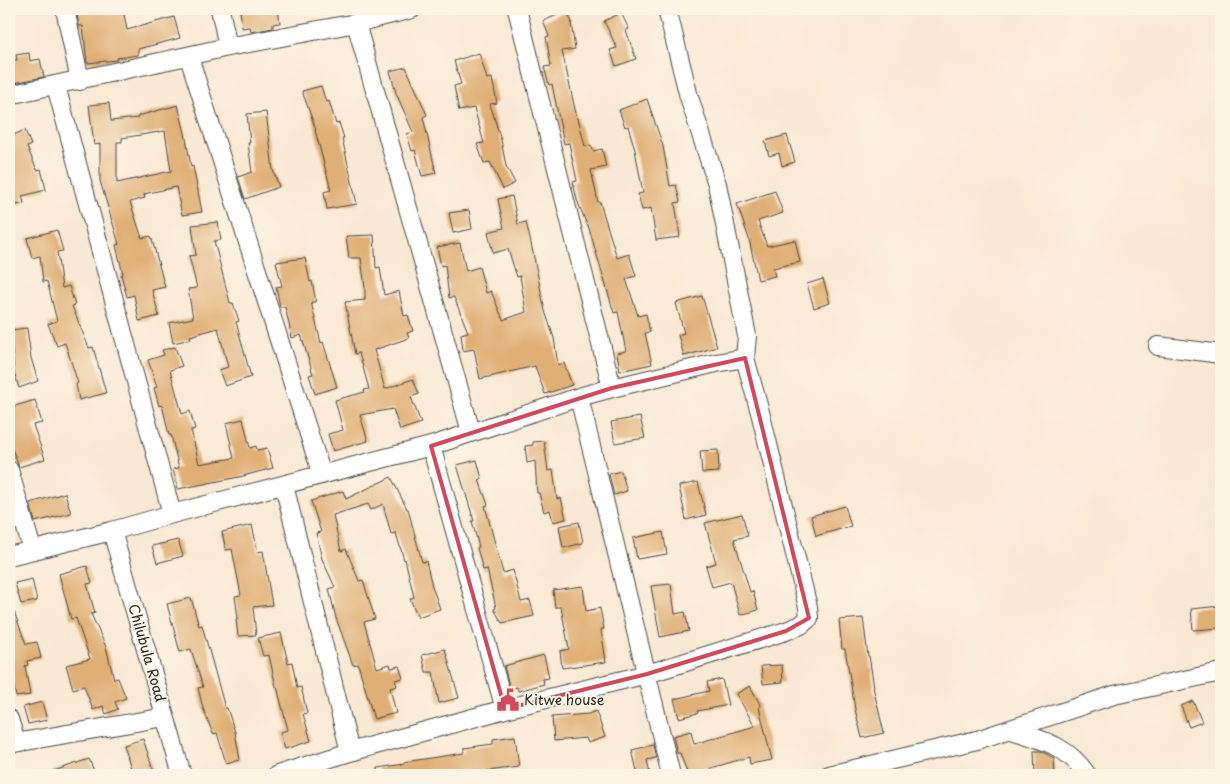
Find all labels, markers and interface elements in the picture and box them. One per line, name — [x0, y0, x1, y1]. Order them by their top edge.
street label: Chilubula Road — [123, 601, 172, 704]
public building icon: Kitwe house — [495, 687, 521, 713]
place label: Kitwe house — [524, 689, 605, 710]

